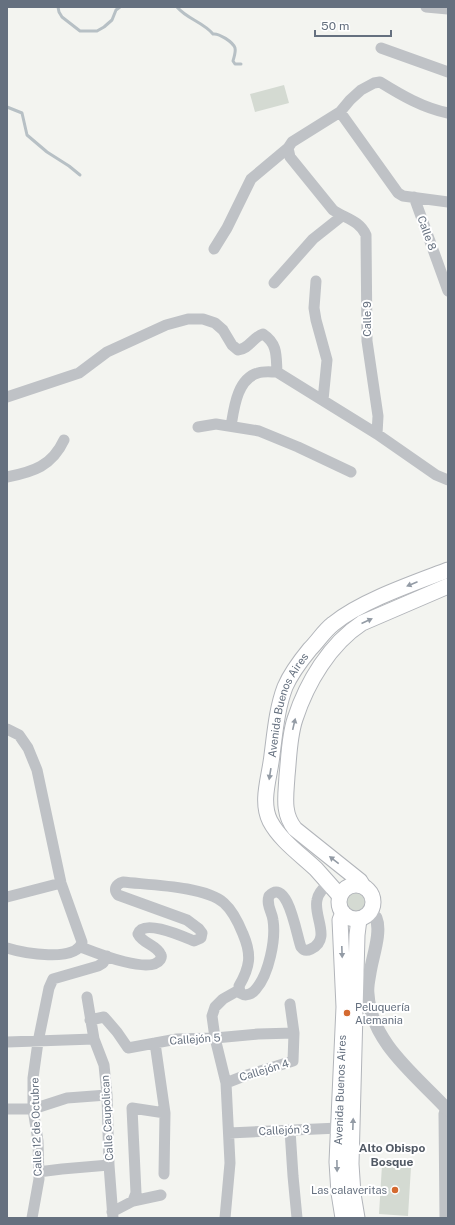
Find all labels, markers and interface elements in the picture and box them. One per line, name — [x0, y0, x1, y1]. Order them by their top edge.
scale bar — [315, 12, 391, 38]
text: 50 m — [321, 19, 349, 33]
street label: Calle 8 — [415, 214, 439, 252]
street label: Calle 9 — [361, 301, 373, 337]
one-way arrow — [405, 582, 417, 588]
one-way arrow — [362, 618, 373, 624]
street label: Avenida Buenos Aires — [266, 650, 311, 758]
one-way arrow — [292, 718, 298, 730]
one-way arrow — [267, 768, 273, 780]
one-way arrow — [328, 856, 339, 864]
one-way arrow — [338, 946, 345, 958]
place label: Peluquería Alemania — [355, 1001, 410, 1026]
marker: Peluquería Alemania — [342, 1008, 352, 1018]
street label: Callejón 5 — [169, 1031, 221, 1047]
street label: Avenida Buenos Aires — [332, 1034, 348, 1145]
street label: Callejón 4 — [238, 1057, 290, 1083]
street label: Calle Caupolican — [99, 1075, 115, 1161]
street label: Calle 12 de Octubre — [28, 1077, 44, 1177]
one-way arrow — [350, 1117, 356, 1130]
street label: Callejón 3 — [258, 1123, 310, 1137]
district label: Alto Obispo Bosque — [359, 1141, 425, 1169]
one-way arrow — [334, 1160, 341, 1172]
place label: Las calaveritas — [311, 1184, 387, 1196]
marker: Las calaveritas — [390, 1185, 400, 1195]

